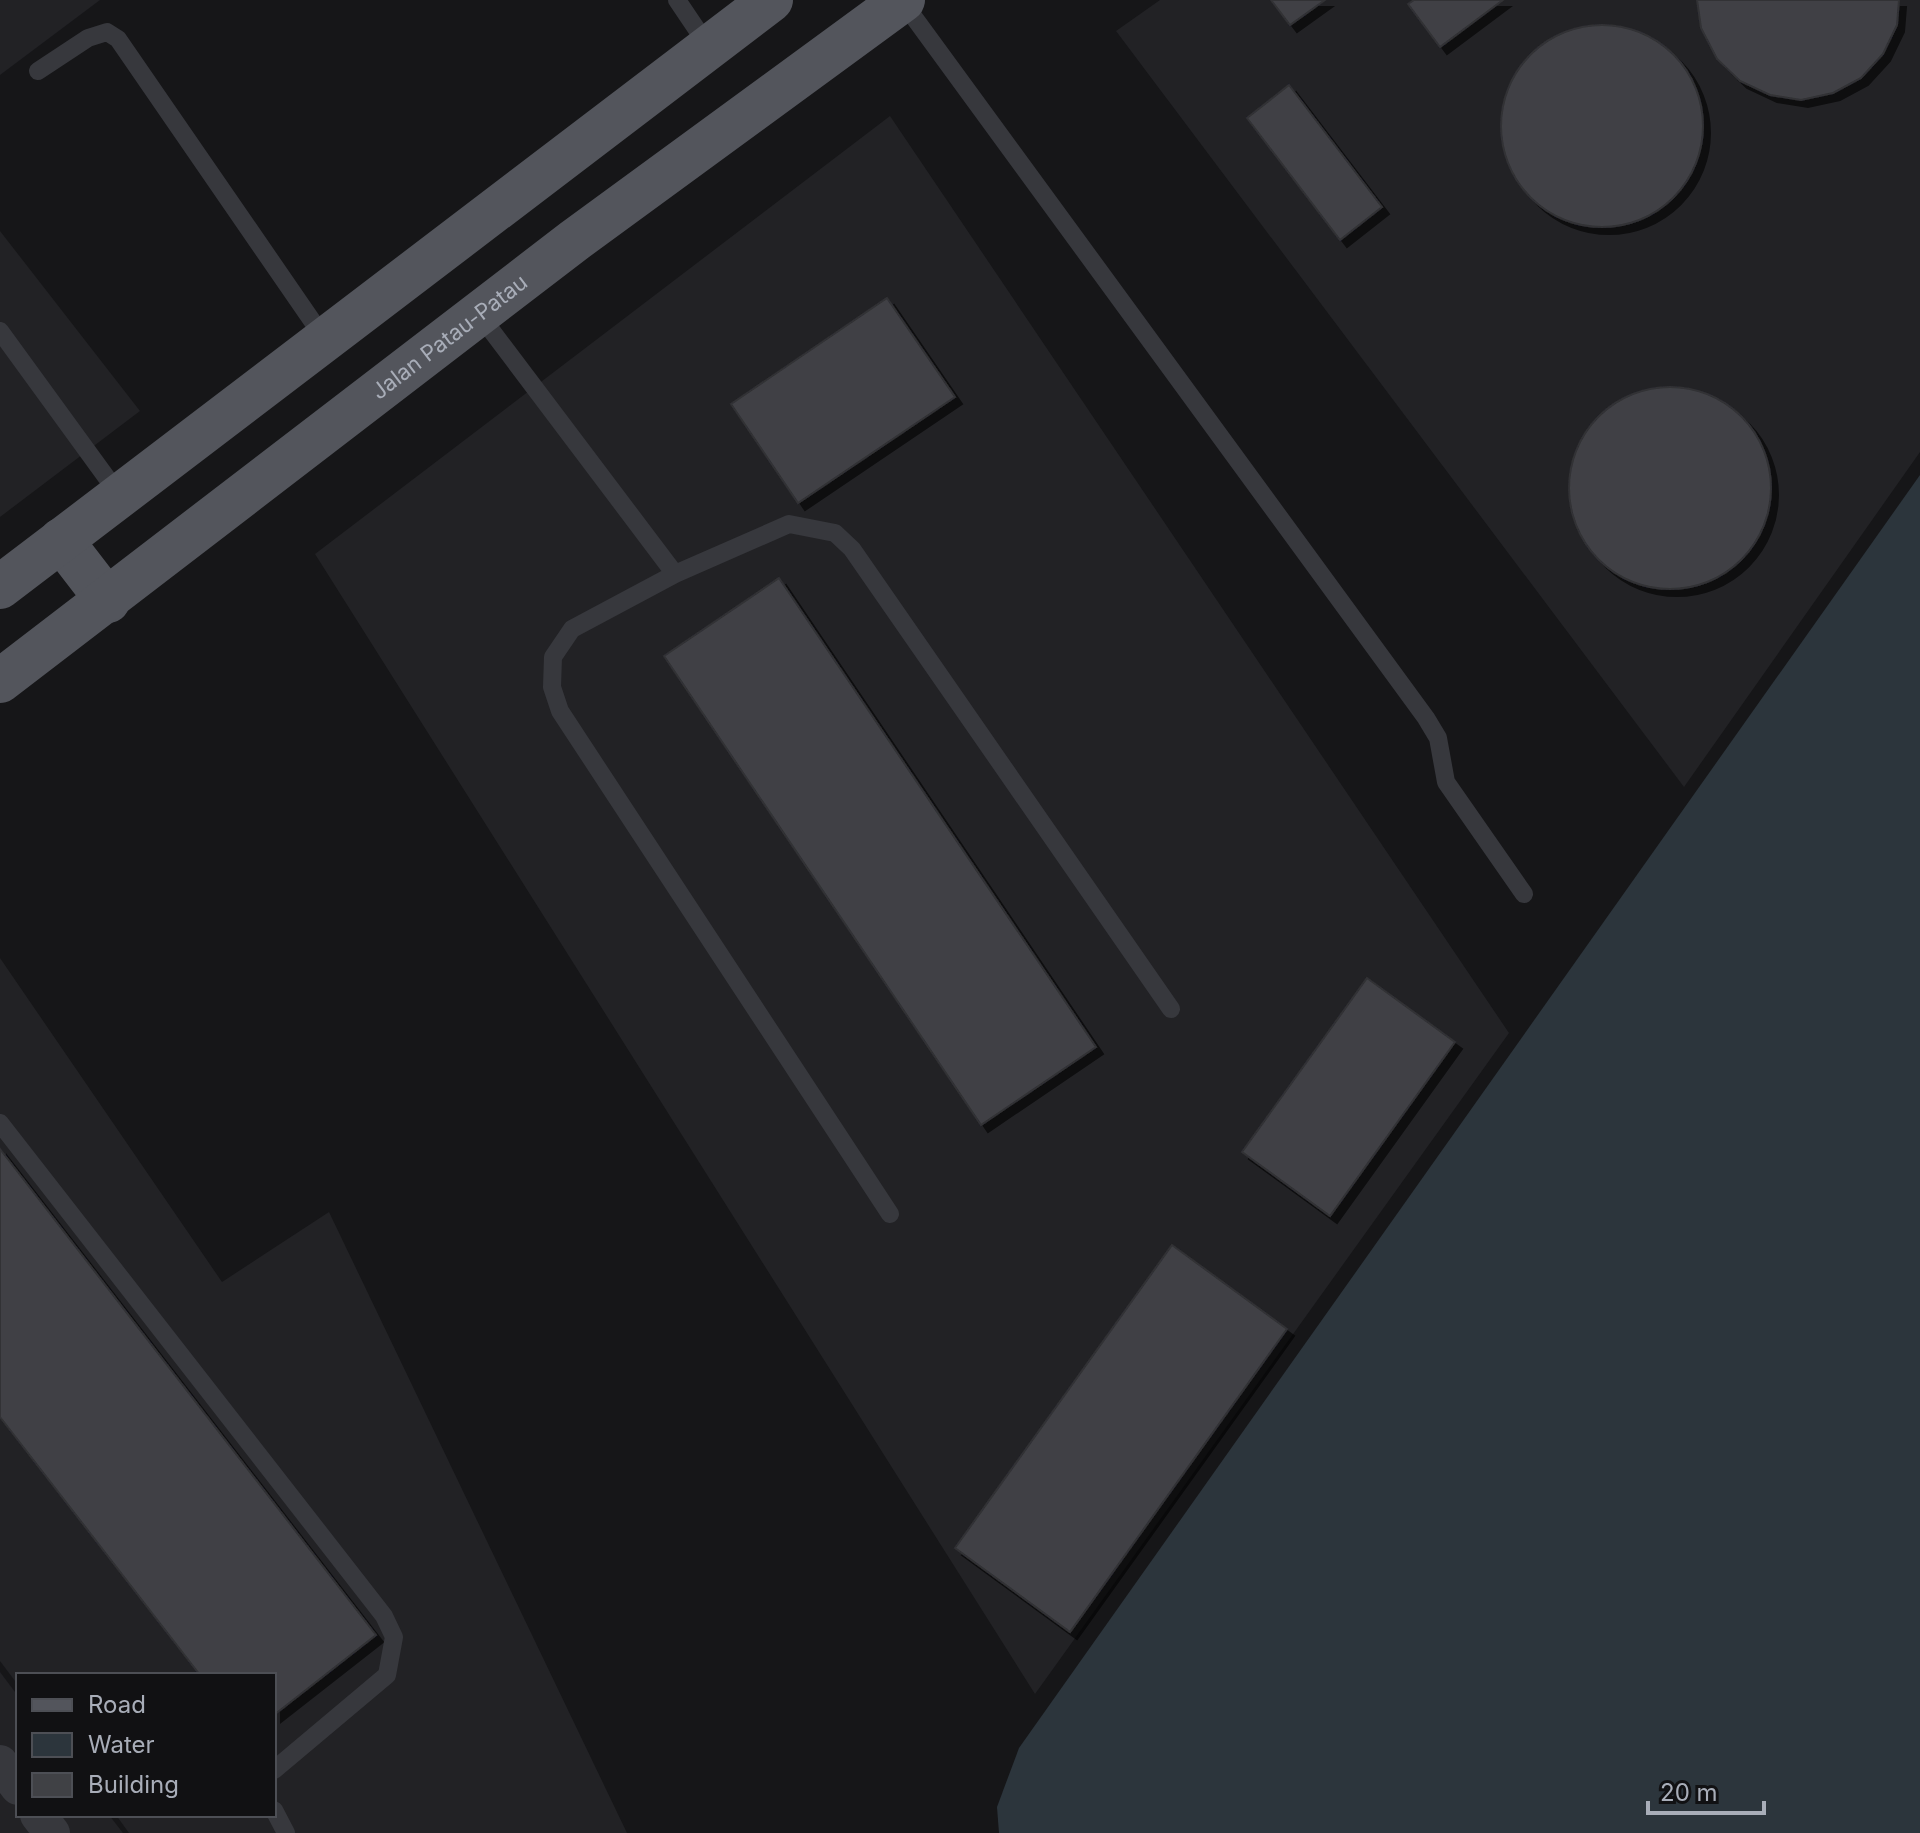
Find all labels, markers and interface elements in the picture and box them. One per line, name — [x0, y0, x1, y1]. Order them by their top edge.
street label: Jalan Patau-Patau — [366, 269, 532, 404]
legend — [16, 1673, 276, 1817]
text: Road — [88, 1690, 146, 1719]
text: Water — [88, 1730, 155, 1759]
scale bar — [1648, 1765, 1764, 1815]
text: Building — [88, 1770, 179, 1799]
text: 20 m — [1660, 1778, 1718, 1807]

